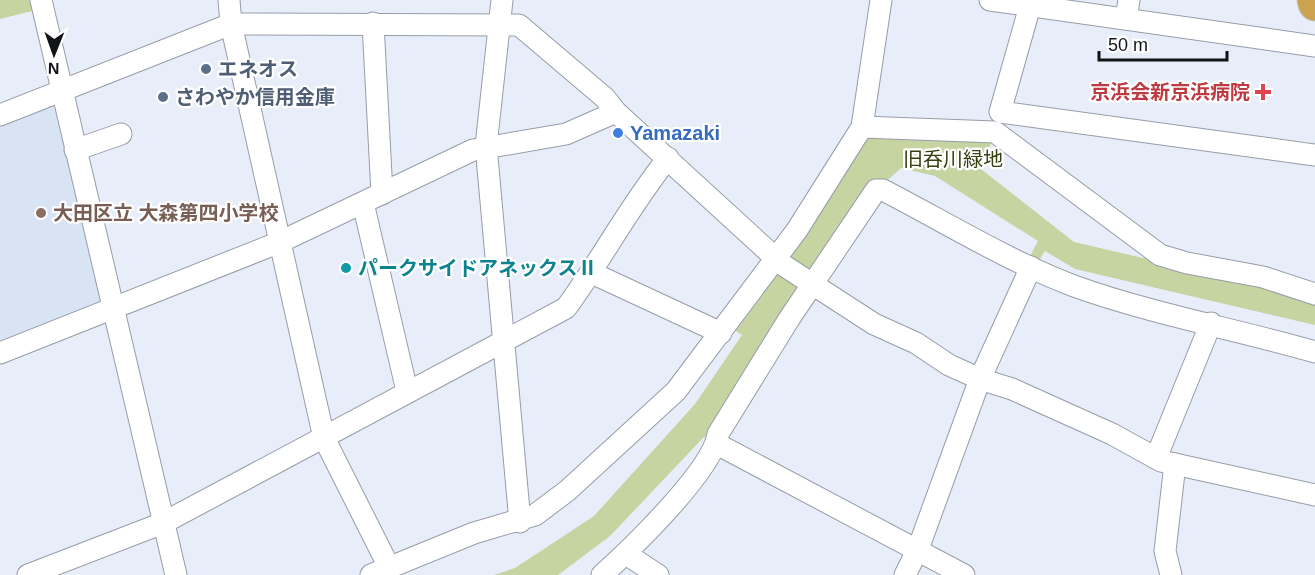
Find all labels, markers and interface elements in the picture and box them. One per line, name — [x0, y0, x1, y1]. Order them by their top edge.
north arrow — [24, 24, 84, 84]
scale bar — [1099, 24, 1226, 62]
text: 50 m — [1108, 35, 1148, 55]
place label: エネオス — [218, 58, 298, 80]
text: N — [48, 60, 60, 77]
marker: エネオス — [199, 62, 213, 76]
place label: 京浜会新京浜病院 — [1090, 81, 1250, 103]
marker: 京浜会新京浜病院 — [1254, 83, 1272, 101]
place label: さわやか信用金庫 — [175, 86, 335, 108]
marker: さわやか信用金庫 — [156, 90, 170, 104]
place label: Yamazaki — [630, 122, 720, 144]
marker: Yamazaki — [611, 126, 625, 140]
park label: 旧呑川緑地 — [903, 148, 1003, 170]
place label: 大田区立 大森第四小学校 — [53, 202, 279, 224]
marker: 大田区立 大森第四小学校 — [34, 206, 48, 220]
place label: パークサイドアネックスⅡ — [358, 257, 597, 279]
marker: パークサイドアネックスⅡ — [339, 261, 353, 275]

